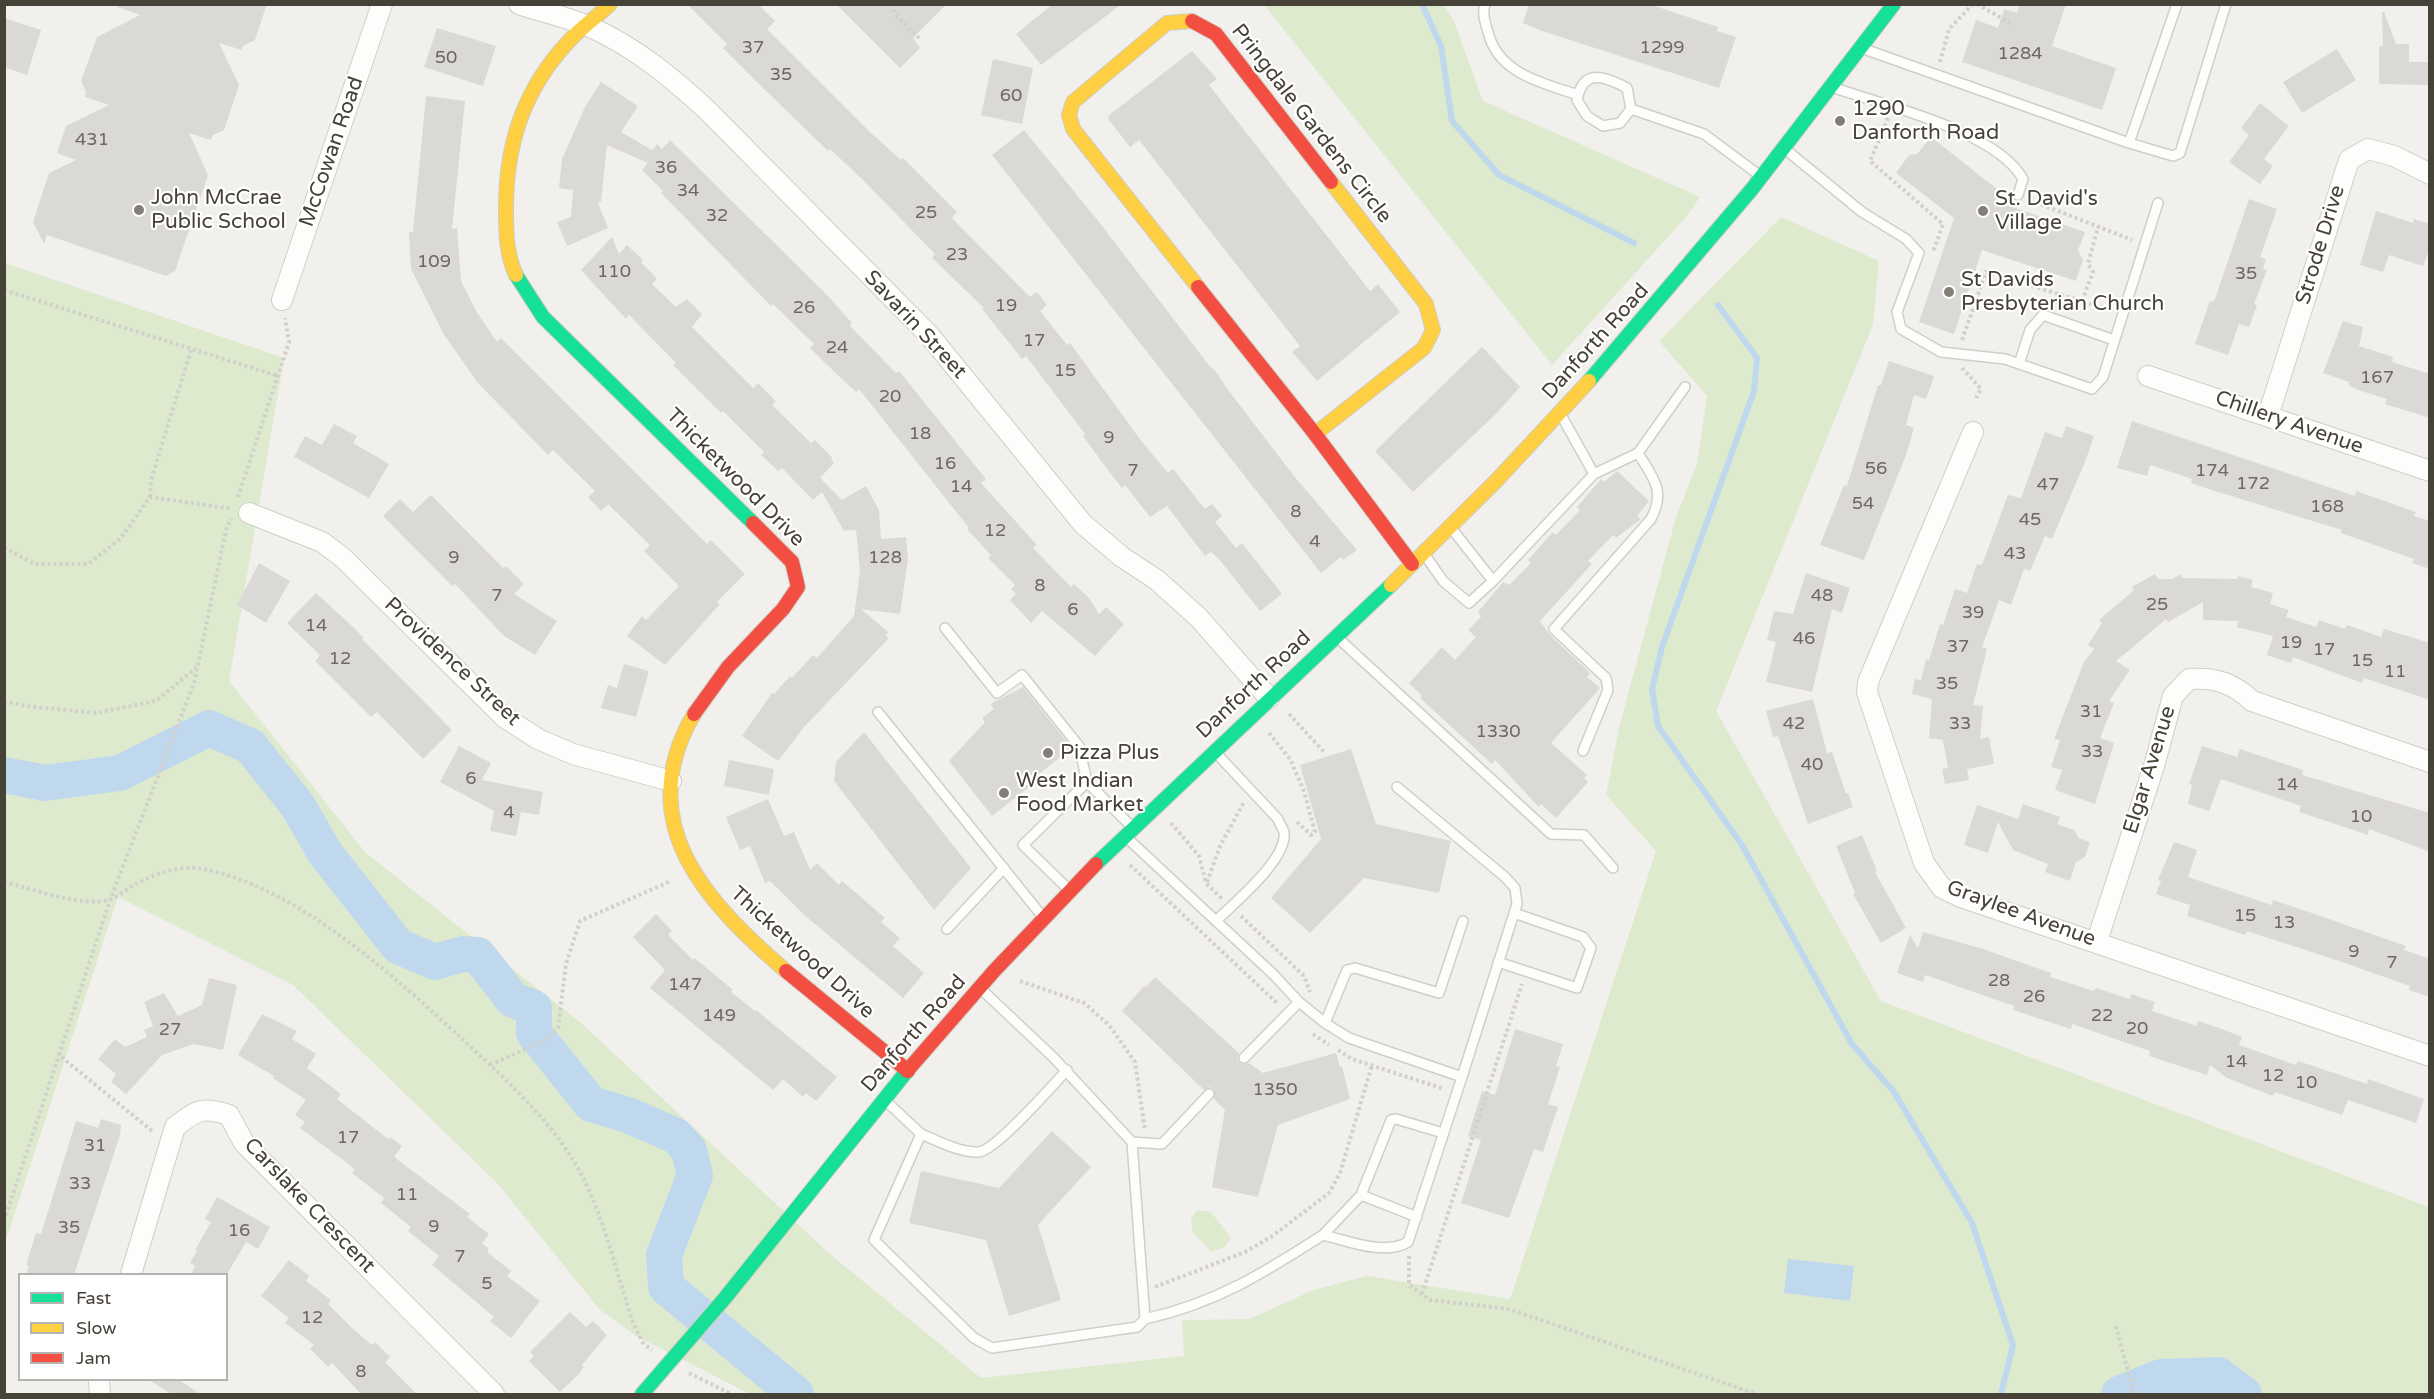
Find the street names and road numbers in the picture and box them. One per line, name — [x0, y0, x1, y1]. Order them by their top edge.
street label: Pringdale Gardens Circle — [1225, 19, 1397, 229]
street label: McCowan Road — [295, 74, 369, 230]
street label: Strode Drive — [2291, 182, 2351, 308]
street label: Savarin Street — [858, 266, 972, 384]
street label: Danforth Road — [1537, 279, 1655, 405]
street label: Chillery Avenue — [2212, 386, 2366, 460]
street label: Thicketwood Drive — [661, 404, 809, 552]
street label: Providence Street — [379, 592, 525, 732]
street label: Danforth Road — [1192, 626, 1316, 744]
street label: Elgar Avenue — [2119, 703, 2181, 837]
street label: Graylee Avenue — [1943, 875, 2099, 953]
street label: Thicketwood Drive — [725, 882, 879, 1024]
street label: Danforth Road — [856, 970, 972, 1098]
street label: Carslake Crescent — [238, 1133, 380, 1279]

